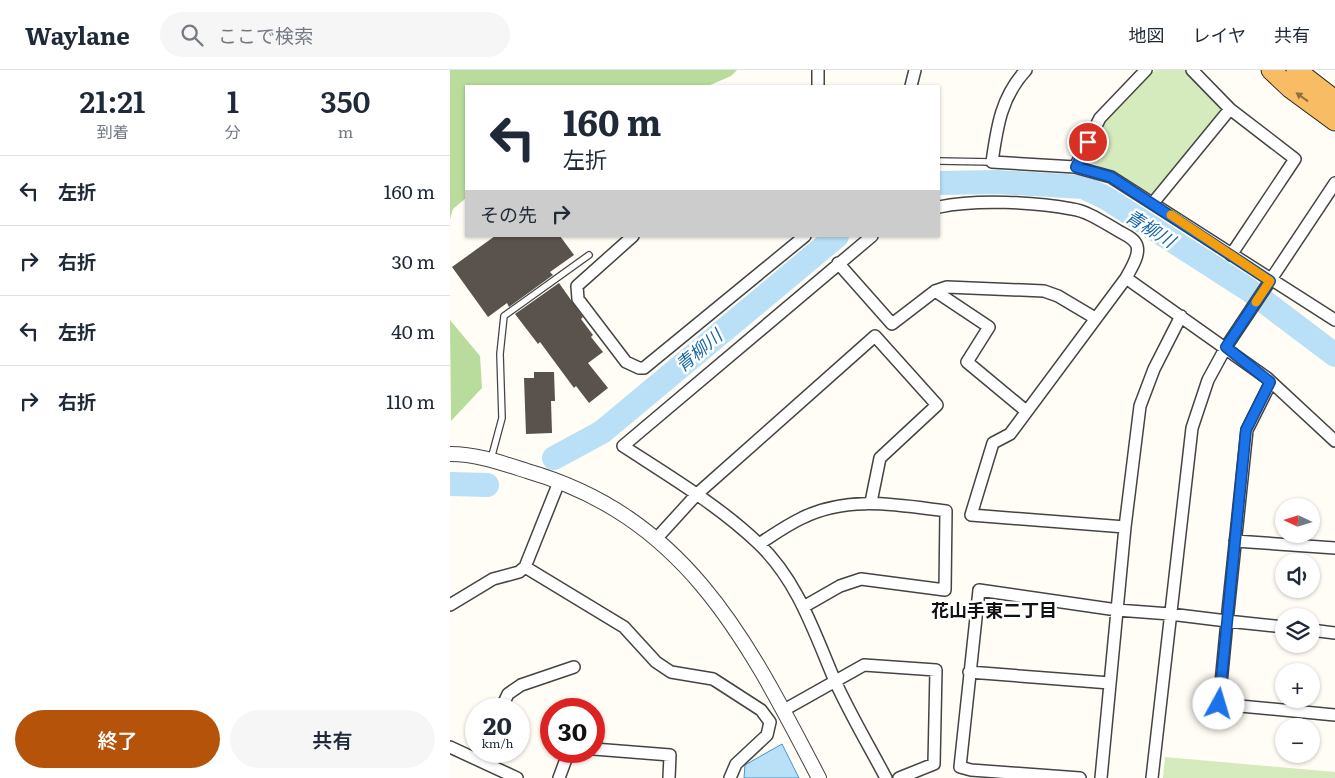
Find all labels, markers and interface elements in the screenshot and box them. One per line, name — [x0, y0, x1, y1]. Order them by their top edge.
search box — [160, 12, 510, 57]
text: Waylane — [25, 17, 130, 52]
icon: search — [178, 21, 206, 49]
text: ここで検索 — [218, 21, 313, 49]
text: 地図 — [1129, 21, 1165, 48]
text: レイヤ — [1193, 21, 1246, 48]
text: 共有 — [1274, 21, 1310, 48]
text: 21:21 — [79, 78, 145, 122]
text: 1 — [227, 78, 239, 122]
text: 350 — [320, 78, 371, 122]
one-way arrow — [1296, 91, 1309, 102]
text: 160 m — [563, 95, 661, 147]
icon: left — [480, 105, 545, 170]
text: 到着 — [96, 119, 128, 143]
text: 分 — [225, 119, 241, 143]
text: m — [338, 119, 353, 143]
pin — [1067, 121, 1109, 163]
icon: arrive — [1074, 128, 1102, 156]
text: 左折 — [563, 142, 607, 175]
icon: left — [15, 177, 43, 205]
text: 左折 — [58, 177, 96, 205]
text: 160 m — [384, 177, 435, 205]
text: その先 — [480, 200, 537, 228]
icon: right — [547, 200, 575, 228]
water label: 青柳川 — [1121, 202, 1183, 255]
icon: right — [15, 247, 43, 275]
text: 右折 — [58, 247, 96, 275]
text: 30 m — [391, 247, 435, 275]
icon: left — [15, 317, 43, 345]
text: 左折 — [58, 317, 96, 345]
text: 40 m — [391, 317, 435, 345]
water label: 青柳川 — [669, 321, 729, 378]
icon: right — [15, 387, 43, 415]
text: 右折 — [58, 387, 96, 415]
text: 110 m — [386, 387, 435, 415]
north arrow — [1275, 498, 1320, 542]
map controls — [1275, 498, 1320, 763]
button: sound — [1275, 553, 1320, 598]
district label: 花山手東二丁目 — [931, 596, 1057, 623]
button: layers — [1275, 608, 1320, 653]
button: + — [1275, 663, 1320, 708]
position arrow — [1192, 677, 1244, 729]
speed limit sign: 30 — [540, 698, 605, 763]
text: 20 — [483, 706, 512, 743]
button: 終了 — [15, 710, 220, 768]
button: 共有 — [230, 710, 435, 768]
button: − — [1275, 718, 1320, 763]
text: km/h — [482, 734, 513, 752]

